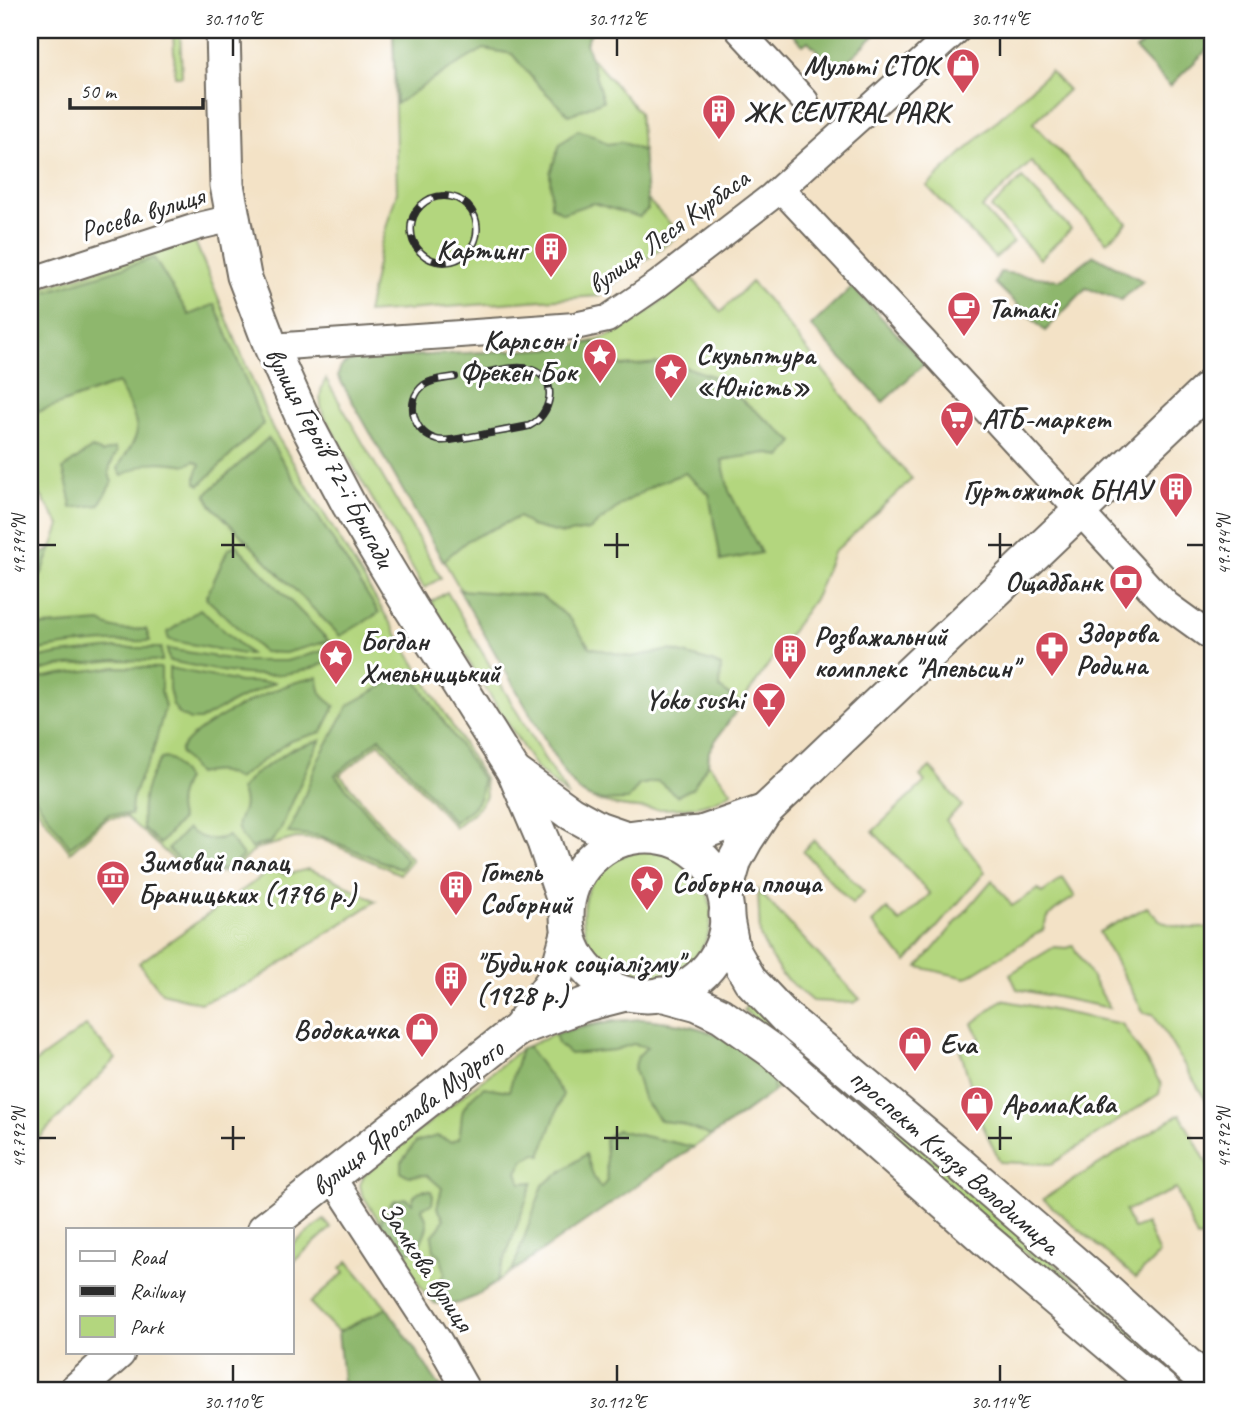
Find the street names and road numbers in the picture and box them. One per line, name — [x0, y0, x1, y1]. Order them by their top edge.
street label: вулиця Леся Курбаса — [580, 159, 757, 301]
street label: Росева вулиця — [76, 177, 211, 248]
street label: вулиця Героїв 72-ї Бригади — [257, 341, 404, 576]
street label: вулиця Ярослава Мудрого — [304, 1030, 512, 1203]
street label: проспект Князя Володимира — [843, 1060, 1069, 1264]
street label: Замкова вулиця — [372, 1194, 483, 1340]

